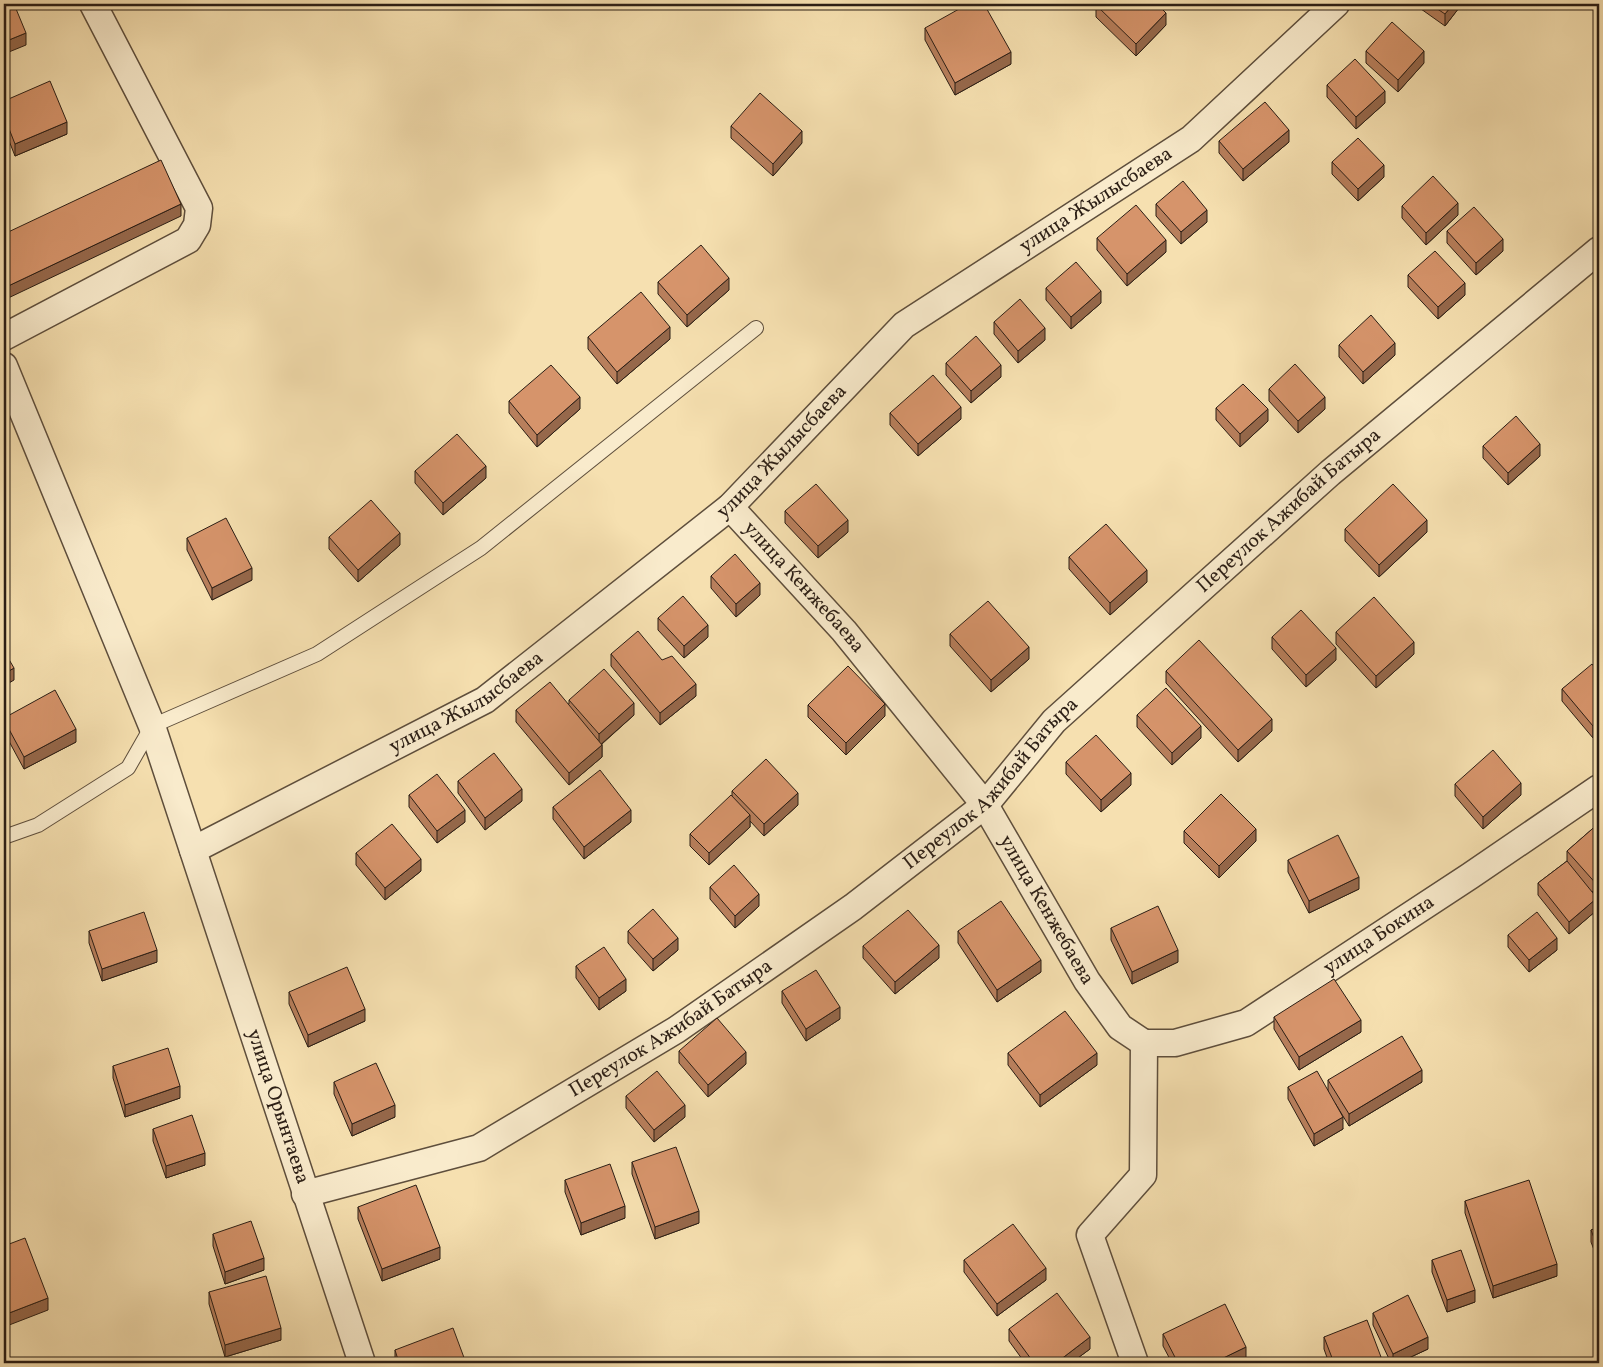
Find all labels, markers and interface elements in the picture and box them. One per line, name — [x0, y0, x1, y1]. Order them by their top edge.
street label: улица Жылысбаева — [1014, 140, 1178, 260]
street label: улица Жылысбаева — [711, 378, 854, 526]
street label: Переулок Ажибай Батыра — [1191, 422, 1387, 600]
street label: улица Кенжебаева — [736, 515, 871, 659]
street label: улица Жылысбаева — [384, 645, 550, 761]
street label: Переулок Ажибай Батыра — [898, 691, 1085, 877]
street label: улица Кенжебаева — [991, 830, 1101, 991]
street label: улица Бокина — [1318, 889, 1440, 982]
street label: Переулок Ажибай Батыра — [564, 953, 779, 1105]
street label: улица Орынтаева — [239, 1025, 316, 1188]

